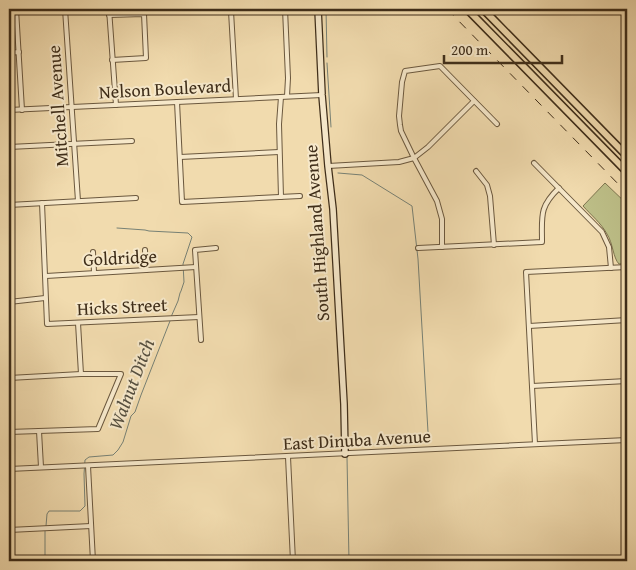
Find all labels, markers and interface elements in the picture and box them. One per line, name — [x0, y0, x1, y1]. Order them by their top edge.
scale bar — [444, 32, 561, 64]
text: 200 m — [451, 39, 489, 60]
street label: Mitchell Avenue — [40, 44, 75, 168]
street label: Nelson Boulevard — [98, 72, 232, 105]
street label: South Highland Avenue — [297, 144, 336, 322]
street label: Goldridge — [82, 242, 158, 273]
street label: Hicks Street — [76, 291, 169, 322]
water label: Walnut Ditch — [101, 334, 161, 433]
street label: East Dinuba Avenue — [282, 422, 432, 457]

